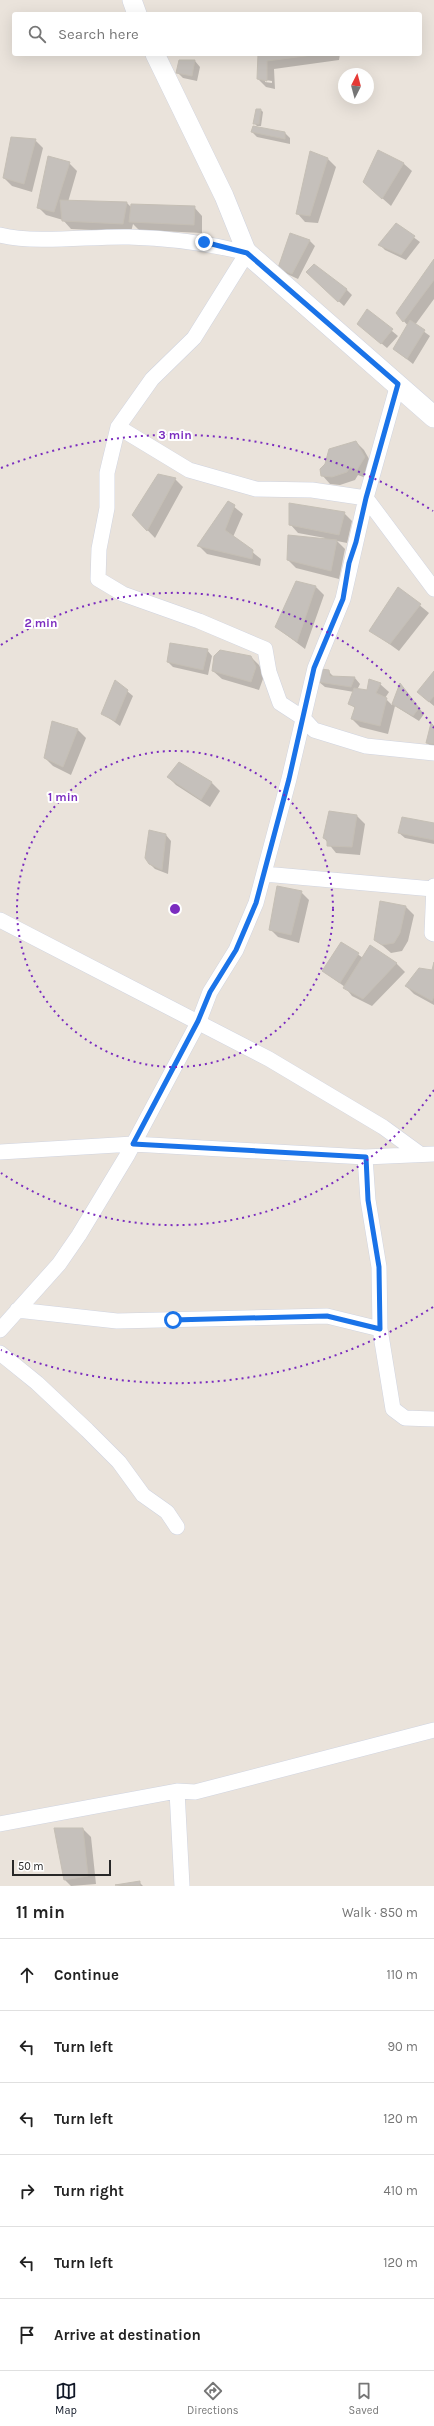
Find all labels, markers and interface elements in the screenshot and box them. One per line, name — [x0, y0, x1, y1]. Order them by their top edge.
search box — [12, 12, 422, 56]
icon: search — [26, 23, 48, 45]
text: Search here — [58, 25, 139, 43]
north arrow — [338, 68, 374, 104]
route end — [195, 233, 213, 251]
text: 3 min — [158, 428, 192, 442]
text: 2 min — [24, 616, 58, 630]
text: 1 min — [48, 790, 78, 804]
centre of rings — [168, 902, 182, 916]
route start — [164, 1311, 182, 1329]
scale bar — [12, 1858, 111, 1877]
text: 50 m — [18, 1860, 44, 1873]
text: 11 min — [16, 1902, 65, 1922]
text: Walk · 850 m — [342, 1905, 418, 1920]
icon: ahead — [16, 1964, 38, 1986]
text: Continue — [54, 1966, 119, 1984]
text: 110 m — [386, 1967, 418, 1982]
icon: left — [16, 2036, 38, 2058]
text: Turn left — [54, 2038, 113, 2056]
text: 90 m — [387, 2039, 418, 2054]
icon: left — [16, 2108, 38, 2130]
text: Turn left — [54, 2110, 113, 2128]
text: 120 m — [383, 2111, 418, 2126]
icon: right — [16, 2180, 38, 2202]
text: Turn right — [54, 2182, 124, 2200]
text: 410 m — [383, 2183, 418, 2198]
icon: left — [16, 2252, 38, 2274]
text: Turn left — [54, 2254, 113, 2272]
text: 120 m — [383, 2255, 418, 2270]
icon: arrive — [16, 2324, 38, 2346]
text: Arrive at destination — [54, 2326, 201, 2344]
tab: Map — [55, 2380, 77, 2417]
tab: Directions — [187, 2380, 239, 2417]
tab: Saved — [349, 2380, 379, 2417]

